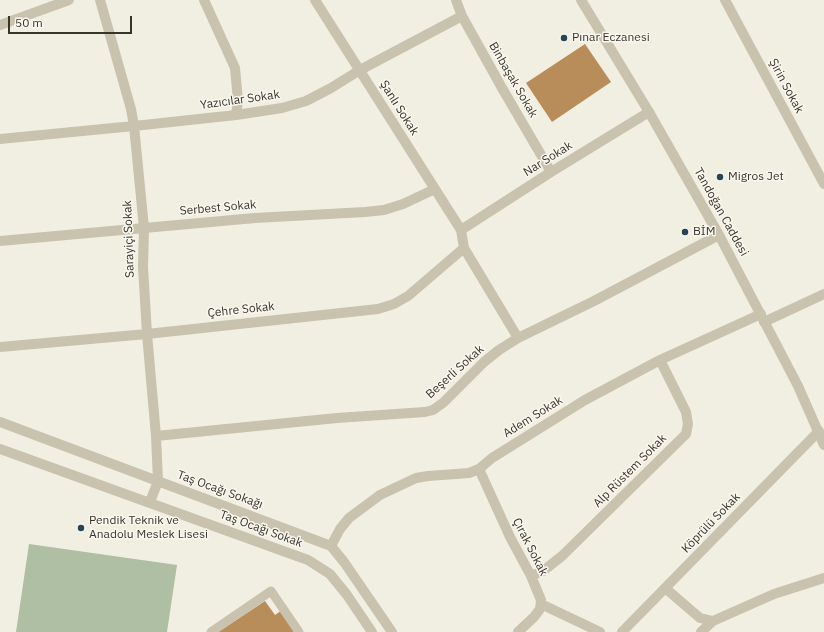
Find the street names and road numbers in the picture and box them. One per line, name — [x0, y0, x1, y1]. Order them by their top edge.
street label: Binbaşak Sokak — [485, 40, 541, 120]
street label: Şirin Sokak — [766, 56, 806, 116]
street label: Şanlı Sokak — [376, 78, 422, 138]
street label: Yazıcılar Sokak — [199, 87, 281, 113]
street label: Nar Sokak — [521, 138, 575, 180]
street label: Tandoğan Caddesi — [691, 165, 751, 259]
street label: Serbest Sokak — [179, 197, 257, 219]
street label: Sarayiçi Sokak — [120, 200, 138, 278]
street label: Çehre Sokak — [207, 299, 275, 321]
street label: Beşerli Sokak — [423, 342, 487, 402]
street label: Adem Sokak — [501, 393, 565, 441]
street label: Alp Rüstem Sokak — [590, 431, 670, 511]
street label: Taş Ocağı Sokağı — [175, 468, 265, 512]
street label: Köprülü Sokak — [679, 490, 743, 556]
street label: Taş Ocağı Sokak — [218, 507, 304, 551]
street label: Çırak Sokak — [509, 516, 551, 578]

